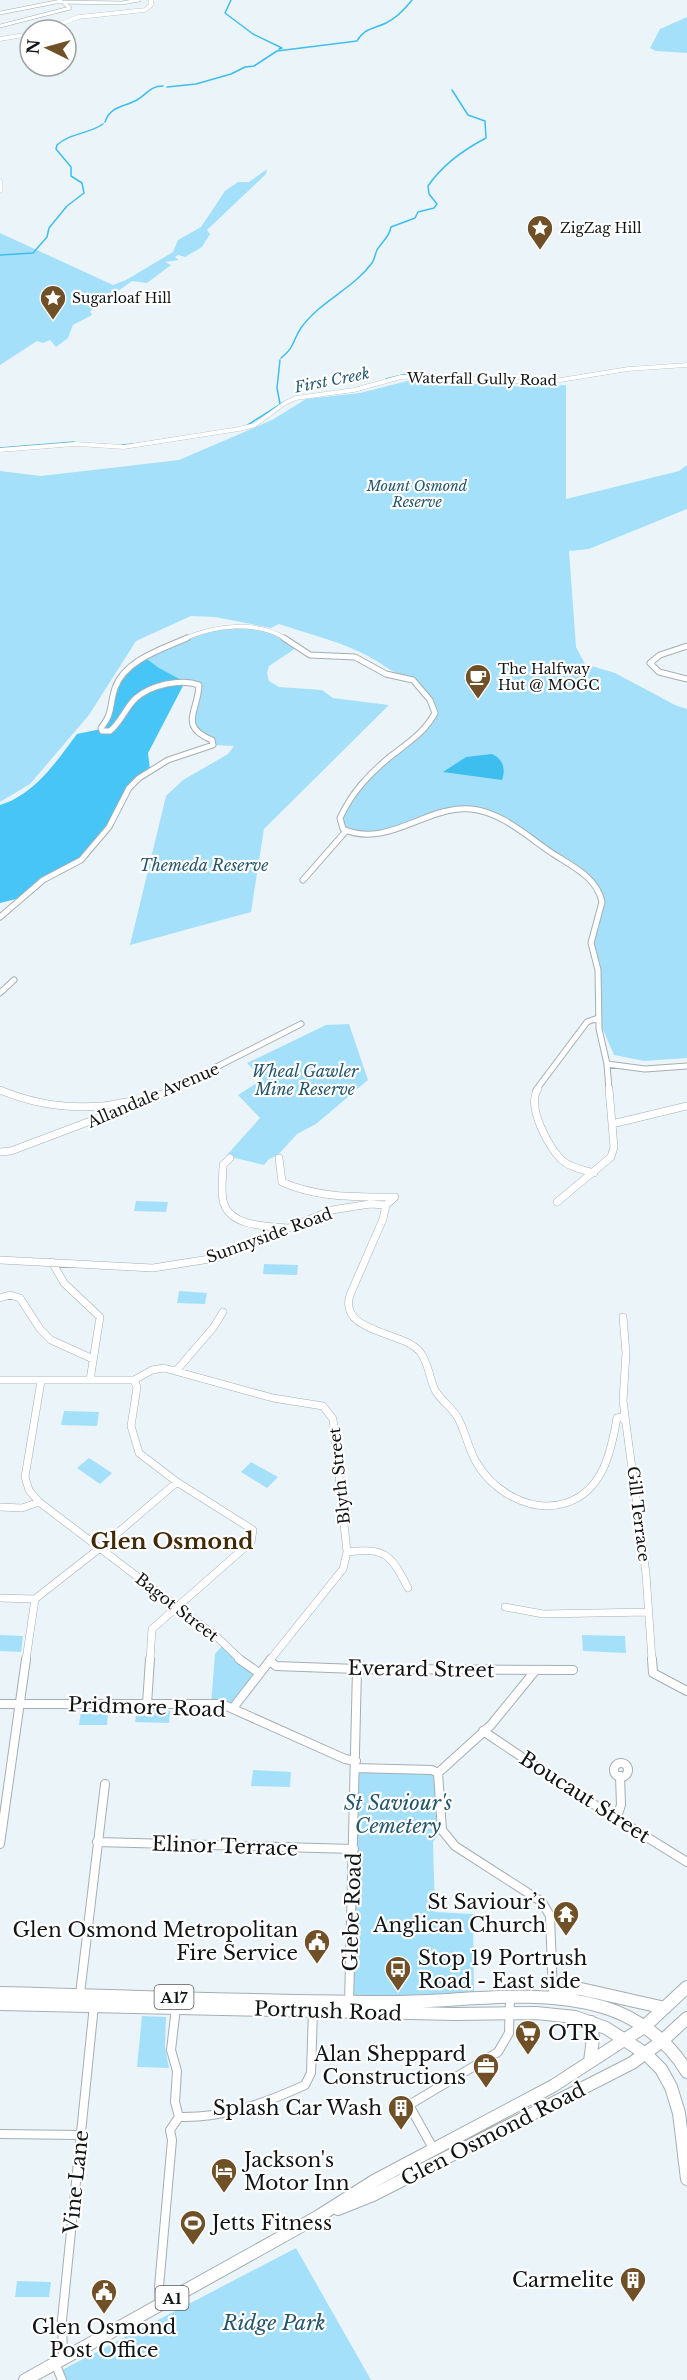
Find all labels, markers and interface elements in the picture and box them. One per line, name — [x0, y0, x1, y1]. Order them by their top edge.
north arrow — [18, 18, 78, 78]
text: N — [22, 38, 44, 55]
place icon: ZigZag Hill — [525, 213, 555, 251]
place label: ZigZag Hill — [560, 219, 642, 237]
place icon: Sugarloaf Hill — [38, 283, 68, 321]
place label: Sugarloaf Hill — [72, 289, 172, 307]
water label: First Creek — [292, 363, 371, 397]
street label: Waterfall Gully Road — [406, 369, 558, 389]
park label: Mount Osmond Reserve — [366, 477, 468, 511]
place label: The Halfway Hut @ MOGC — [498, 660, 600, 694]
cafe icon: The Halfway Hut @ MOGC — [463, 662, 493, 700]
park label: Themeda Reserve — [139, 855, 269, 875]
street label: Allandale Avenue — [83, 1058, 222, 1132]
park label: Wheal Gawler Mine Reserve — [252, 1061, 359, 1099]
street label: Sunnyside Road — [203, 1203, 335, 1267]
street label: Blyth Street — [324, 1427, 354, 1525]
street label: Gill Terrace — [623, 1465, 655, 1563]
district label: Glen Osmond — [91, 1528, 253, 1555]
street label: Bagot Street — [131, 1568, 223, 1646]
street label: Everard Street — [347, 1656, 495, 1682]
street label: Pridmore Road — [68, 1692, 226, 1722]
street label: Boucaut Street — [515, 1746, 655, 1848]
park label: St Saviour's Cemetery — [344, 1791, 453, 1838]
street label: Elinor Terrace — [151, 1831, 299, 1861]
street label: Glebe Road — [338, 1852, 366, 1972]
place label: St Saviour’s Anglican Church — [372, 1890, 546, 1937]
temple icon: St Saviour’s Anglican Church — [551, 1899, 581, 1937]
place label: Glen Osmond Metropolitan Fire Service — [13, 1918, 298, 1965]
public building icon: Glen Osmond Metropolitan Fire Service — [302, 1927, 332, 1965]
place label: Stop 19 Portrush Road - East side — [418, 1946, 588, 1993]
bus stop icon: Stop 19 Portrush Road - East side — [383, 1954, 413, 1992]
road number: A17 — [154, 1985, 194, 2009]
street label: Portrush Road — [254, 1996, 402, 2026]
supermarket icon: OTR — [513, 2018, 543, 2056]
place label: OTR — [548, 2021, 600, 2045]
place label: Alan Sheppard Constructions — [313, 2042, 466, 2089]
office icon: Alan Sheppard Constructions — [471, 2051, 501, 2089]
street label: Glen Osmond Road — [397, 2077, 589, 2191]
building icon: Splash Car Wash — [386, 2093, 416, 2131]
place label: Splash Car Wash — [213, 2096, 382, 2120]
street label: Vine Lane — [59, 2129, 93, 2236]
place label: Jackson's Motor Inn — [241, 2148, 350, 2195]
hotel icon: Jackson's Motor Inn — [209, 2156, 239, 2194]
sports icon: Jetts Fitness — [178, 2208, 208, 2246]
place label: Jetts Fitness — [209, 2211, 332, 2235]
building icon: Carmelite — [618, 2265, 648, 2303]
place label: Carmelite — [512, 2268, 614, 2292]
public building icon: Glen Osmond Post Office — [89, 2277, 119, 2315]
road number: A1 — [156, 2286, 188, 2310]
park label: Ridge Park — [221, 2311, 326, 2335]
place label: Glen Osmond Post Office — [32, 2315, 176, 2362]

